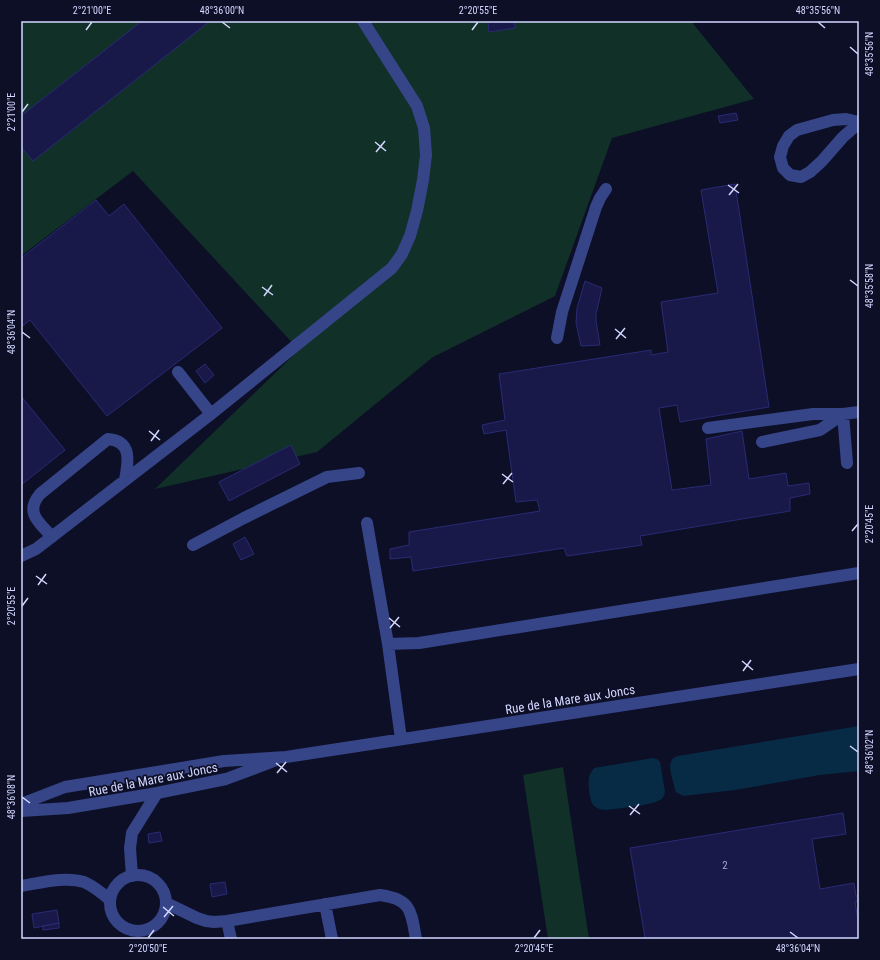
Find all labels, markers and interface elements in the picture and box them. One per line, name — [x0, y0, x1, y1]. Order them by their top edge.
text: 2°21'00"E — [73, 5, 111, 16]
text: 48°36'00"N — [200, 5, 244, 16]
text: 2°20'55"E — [459, 5, 497, 16]
text: 48°35'56"N — [796, 5, 840, 16]
text: 48°35'56"N — [864, 32, 875, 76]
text: 2°21'00"E — [6, 93, 17, 131]
text: 48°35'58"N — [864, 264, 875, 308]
text: 48°36'04"N — [6, 310, 17, 354]
text: 2°20'45"E — [864, 505, 875, 543]
text: 2°20'55"E — [6, 587, 17, 625]
street label: Rue de la Mare aux Joncs — [504, 682, 636, 717]
text: 48°36'02"N — [864, 730, 875, 774]
street label: Rue de la Mare aux Joncs — [87, 760, 219, 799]
text: 48°36'08"N — [6, 775, 17, 819]
house number: 2 — [722, 859, 728, 872]
text: 2°20'50"E — [129, 943, 167, 954]
text: 2°20'45"E — [515, 943, 553, 954]
text: 48°36'04"N — [776, 943, 820, 954]

